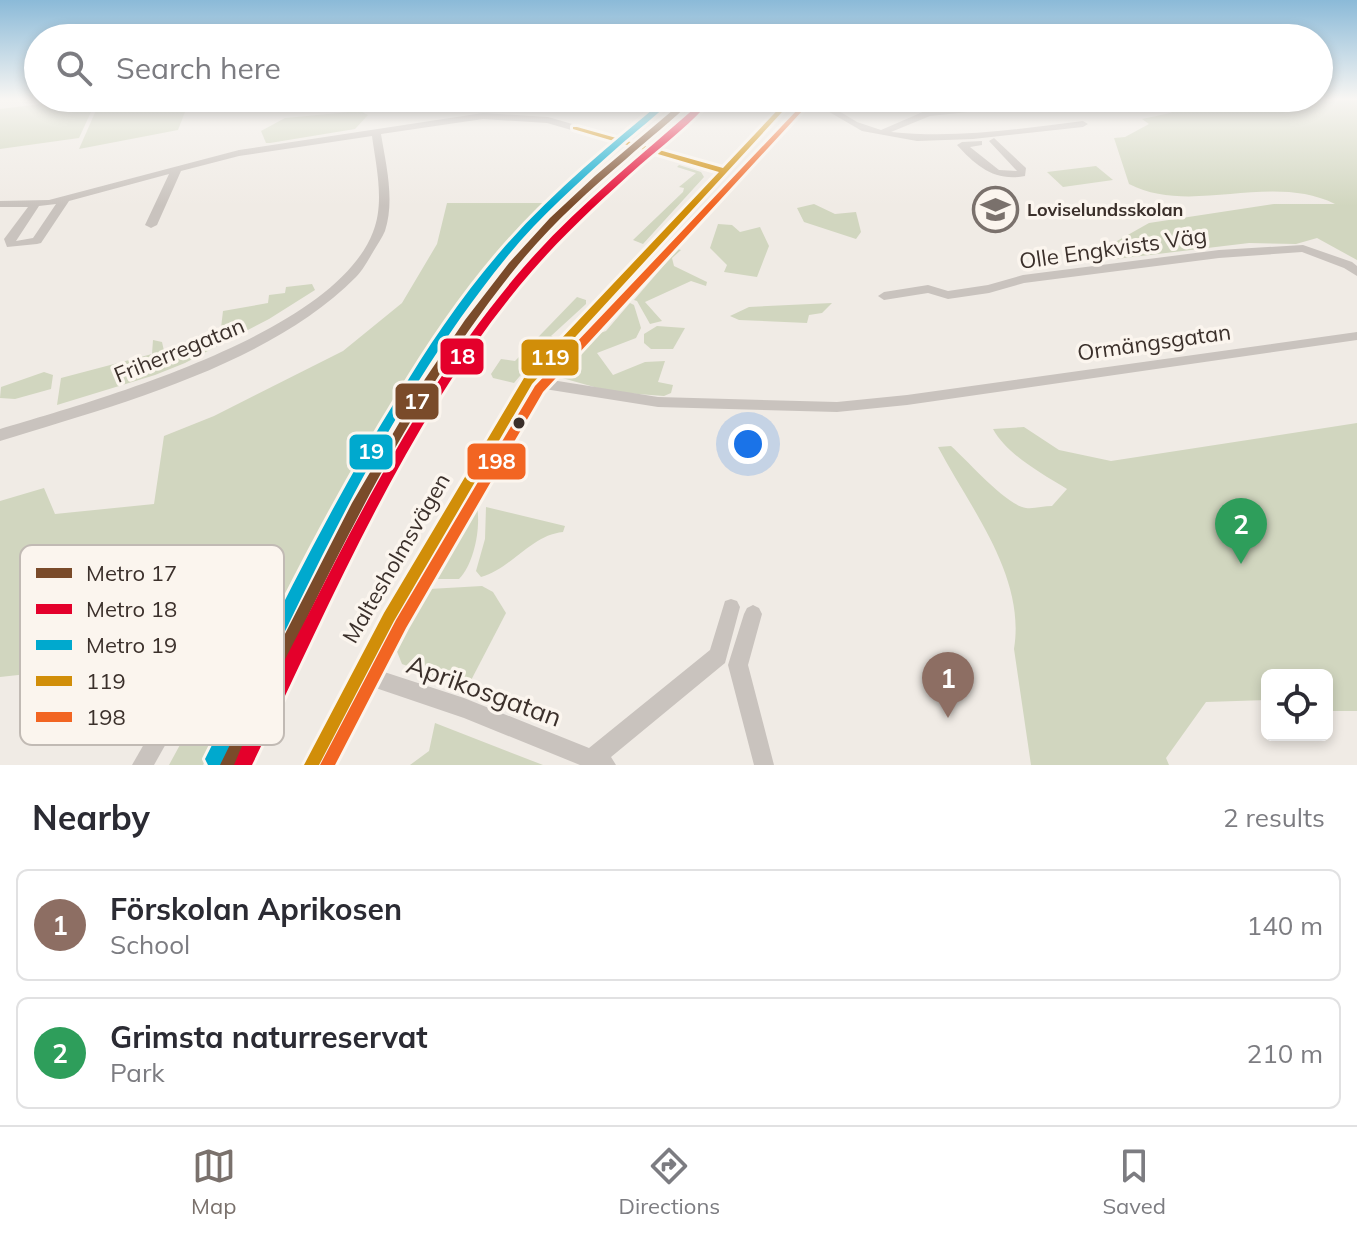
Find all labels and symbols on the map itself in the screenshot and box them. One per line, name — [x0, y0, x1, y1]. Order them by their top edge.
school or university icon: Loviselundsskolan — [972, 186, 1020, 234]
place label: Loviselundsskolan — [1027, 198, 1183, 221]
street label: Olle Engkvists Väg — [1017, 221, 1209, 275]
street label: Friherregatan — [110, 311, 248, 389]
street label: Ormängsgatan — [1075, 317, 1233, 367]
line badge: 18 — [439, 337, 485, 376]
line badge: 119 — [520, 338, 580, 377]
text: 18 — [449, 342, 475, 370]
text: 119 — [530, 343, 570, 371]
line badge: 17 — [394, 382, 440, 421]
text: 17 — [404, 387, 430, 415]
unlabelled marker — [511, 415, 527, 431]
your location — [728, 424, 768, 464]
line badge: 19 — [348, 433, 394, 471]
text: 19 — [358, 437, 384, 465]
line badge: 198 — [466, 442, 527, 481]
text: 198 — [476, 447, 516, 475]
street label: Maltesholmsvägen — [336, 468, 456, 648]
pin: 2 — [1215, 498, 1267, 564]
legend — [20, 545, 284, 745]
text: Metro 17 — [86, 559, 177, 587]
text: Metro 18 — [86, 595, 177, 623]
text: Metro 19 — [86, 631, 177, 659]
street label: Aprikosgatan — [402, 647, 566, 734]
pin: 1 — [922, 652, 974, 718]
text: 119 — [86, 667, 126, 695]
text: 198 — [86, 703, 126, 731]

